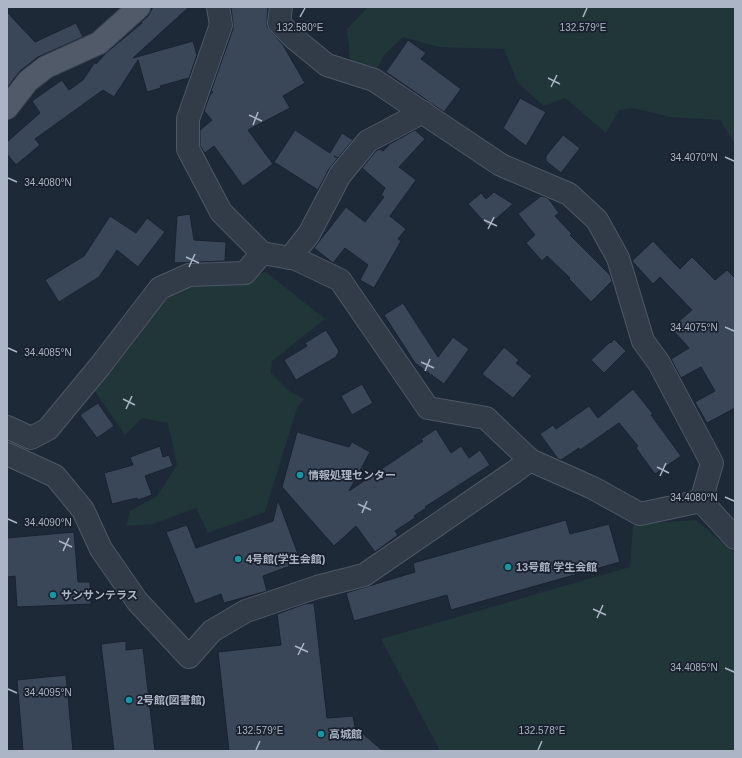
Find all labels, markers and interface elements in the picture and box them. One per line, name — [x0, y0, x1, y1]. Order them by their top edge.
text: 132.580°E — [277, 22, 324, 33]
text: 132.579°E — [560, 22, 607, 33]
text: 34.4070°N — [670, 152, 718, 163]
text: 34.4080°N — [24, 177, 72, 188]
text: 34.4075°N — [670, 322, 718, 333]
text: 34.4085°N — [24, 347, 72, 358]
place label: 情報処理センター — [308, 469, 396, 481]
marker: 情報処理センター — [295, 470, 305, 480]
text: 34.4080°N — [670, 492, 718, 503]
text: 34.4090°N — [24, 517, 72, 528]
place label: 4号館(学生会館) — [246, 553, 326, 565]
marker: 4号館(学生会館) — [233, 554, 243, 564]
place label: 13号館 学生会館 — [516, 561, 597, 573]
marker: 13号館 学生会館 — [503, 562, 513, 572]
place label: サンサンテラス — [61, 589, 138, 601]
marker: サンサンテラス — [48, 590, 58, 600]
text: 34.4085°N — [670, 662, 718, 673]
text: 34.4095°N — [24, 687, 72, 698]
place label: 2号館(図書館) — [137, 694, 206, 706]
marker: 2号館(図書館) — [124, 695, 134, 705]
text: 132.579°E — [237, 725, 284, 736]
text: 132.578°E — [519, 725, 566, 736]
place label: 高城館 — [329, 728, 362, 740]
marker: 高城館 — [316, 729, 326, 739]

